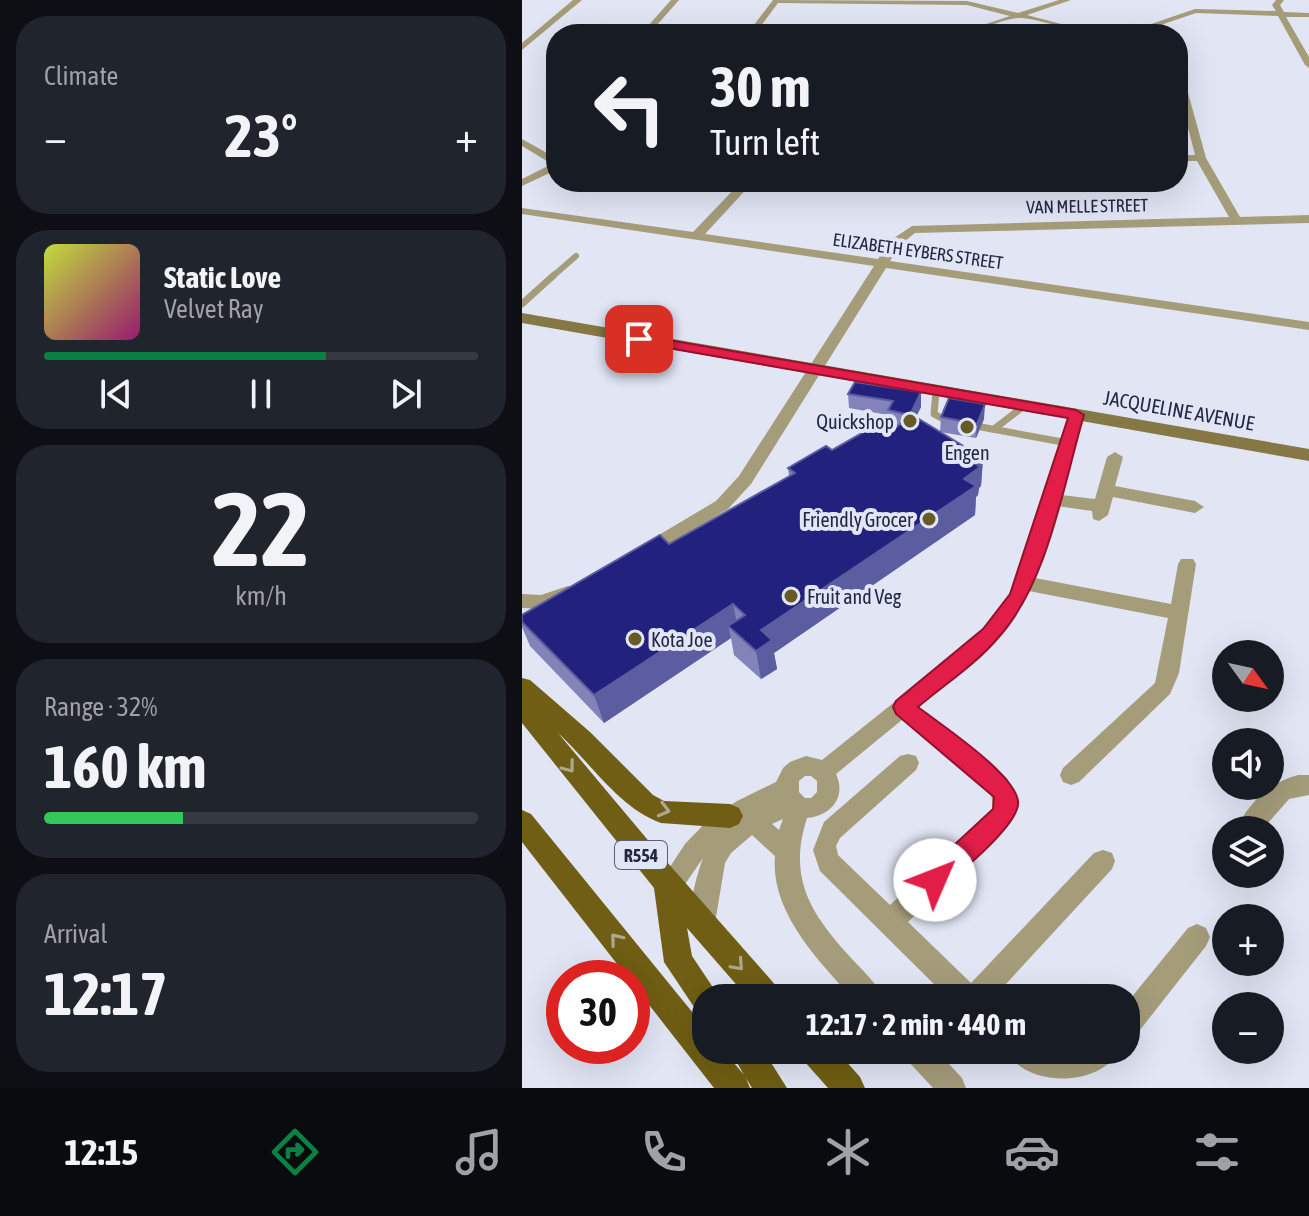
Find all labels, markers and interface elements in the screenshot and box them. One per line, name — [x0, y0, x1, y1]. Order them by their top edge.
text: 30 m — [710, 55, 811, 119]
icon: left — [578, 56, 682, 160]
text: Climate — [44, 61, 118, 91]
text: 23° — [225, 101, 297, 170]
text: − — [44, 111, 67, 161]
text: + — [455, 111, 478, 161]
text: Turn left — [710, 121, 820, 163]
street label: VAN MELLE STREET — [1026, 194, 1148, 218]
street label: ELIZABETH EYBERS STREET — [831, 229, 1005, 273]
text: Static Love — [164, 260, 281, 294]
text: Velvet Ray — [164, 294, 264, 324]
pin — [605, 305, 673, 373]
icon: arrive — [617, 317, 661, 361]
icon: previous — [94, 372, 138, 416]
icon: pause — [239, 372, 283, 416]
icon: next — [384, 372, 428, 416]
street label: JACQUELINE AVENUE — [1102, 385, 1257, 435]
place label: Quickshop — [816, 410, 894, 433]
marker: Quickshop — [901, 412, 919, 430]
marker: Engen — [958, 418, 976, 436]
place label: Engen — [944, 441, 990, 464]
text: 22 — [212, 469, 310, 588]
place label: Friendly Grocer — [802, 508, 914, 531]
marker: Friendly Grocer — [920, 510, 938, 528]
text: km/h — [235, 581, 287, 611]
place label: Fruit and Veg — [807, 585, 902, 608]
marker: Fruit and Veg — [782, 587, 800, 605]
place label: Kota Joe — [651, 628, 712, 651]
marker: Kota Joe — [626, 630, 644, 648]
north arrow — [1212, 640, 1284, 712]
map controls — [1212, 640, 1284, 1064]
text: Range · 32% — [44, 692, 157, 722]
button: sound — [1212, 728, 1284, 800]
text: 160 km — [44, 732, 206, 801]
one-way arrow — [560, 759, 574, 773]
one-way arrow — [656, 801, 670, 817]
button: layers — [1212, 816, 1284, 888]
position arrow — [893, 838, 977, 922]
road number: R554 — [615, 841, 667, 869]
button: + — [1212, 904, 1284, 976]
text: Arrival — [44, 919, 108, 949]
one-way arrow — [611, 934, 625, 949]
one-way arrow — [729, 955, 743, 970]
text: 12:17 — [44, 959, 167, 1028]
speed limit sign: 30 — [546, 960, 650, 1064]
button: − — [1212, 992, 1284, 1064]
text: 12:17 · 2 min · 440 m — [806, 1007, 1026, 1041]
icon: directions — [267, 1124, 323, 1180]
icon: music — [451, 1124, 507, 1180]
icon: phone — [636, 1124, 692, 1180]
icon: climate — [820, 1124, 876, 1180]
icon: car — [1004, 1124, 1060, 1180]
icon: filters — [1189, 1124, 1245, 1180]
text: 12:15 — [64, 1131, 138, 1173]

